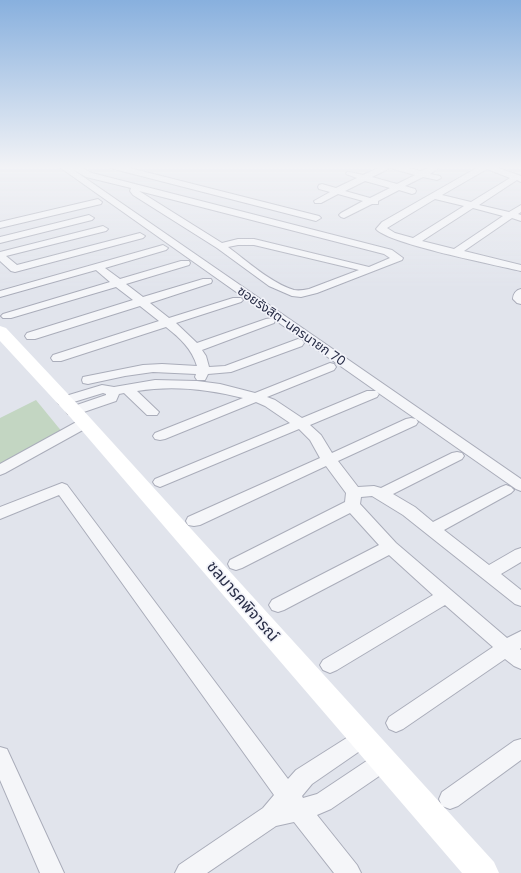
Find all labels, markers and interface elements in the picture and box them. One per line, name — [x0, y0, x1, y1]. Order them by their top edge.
street label: ซอยรังสิต-นครนายก 70 — [234, 284, 348, 370]
street label: ชลมารคพิจารณ์ — [202, 558, 282, 646]

